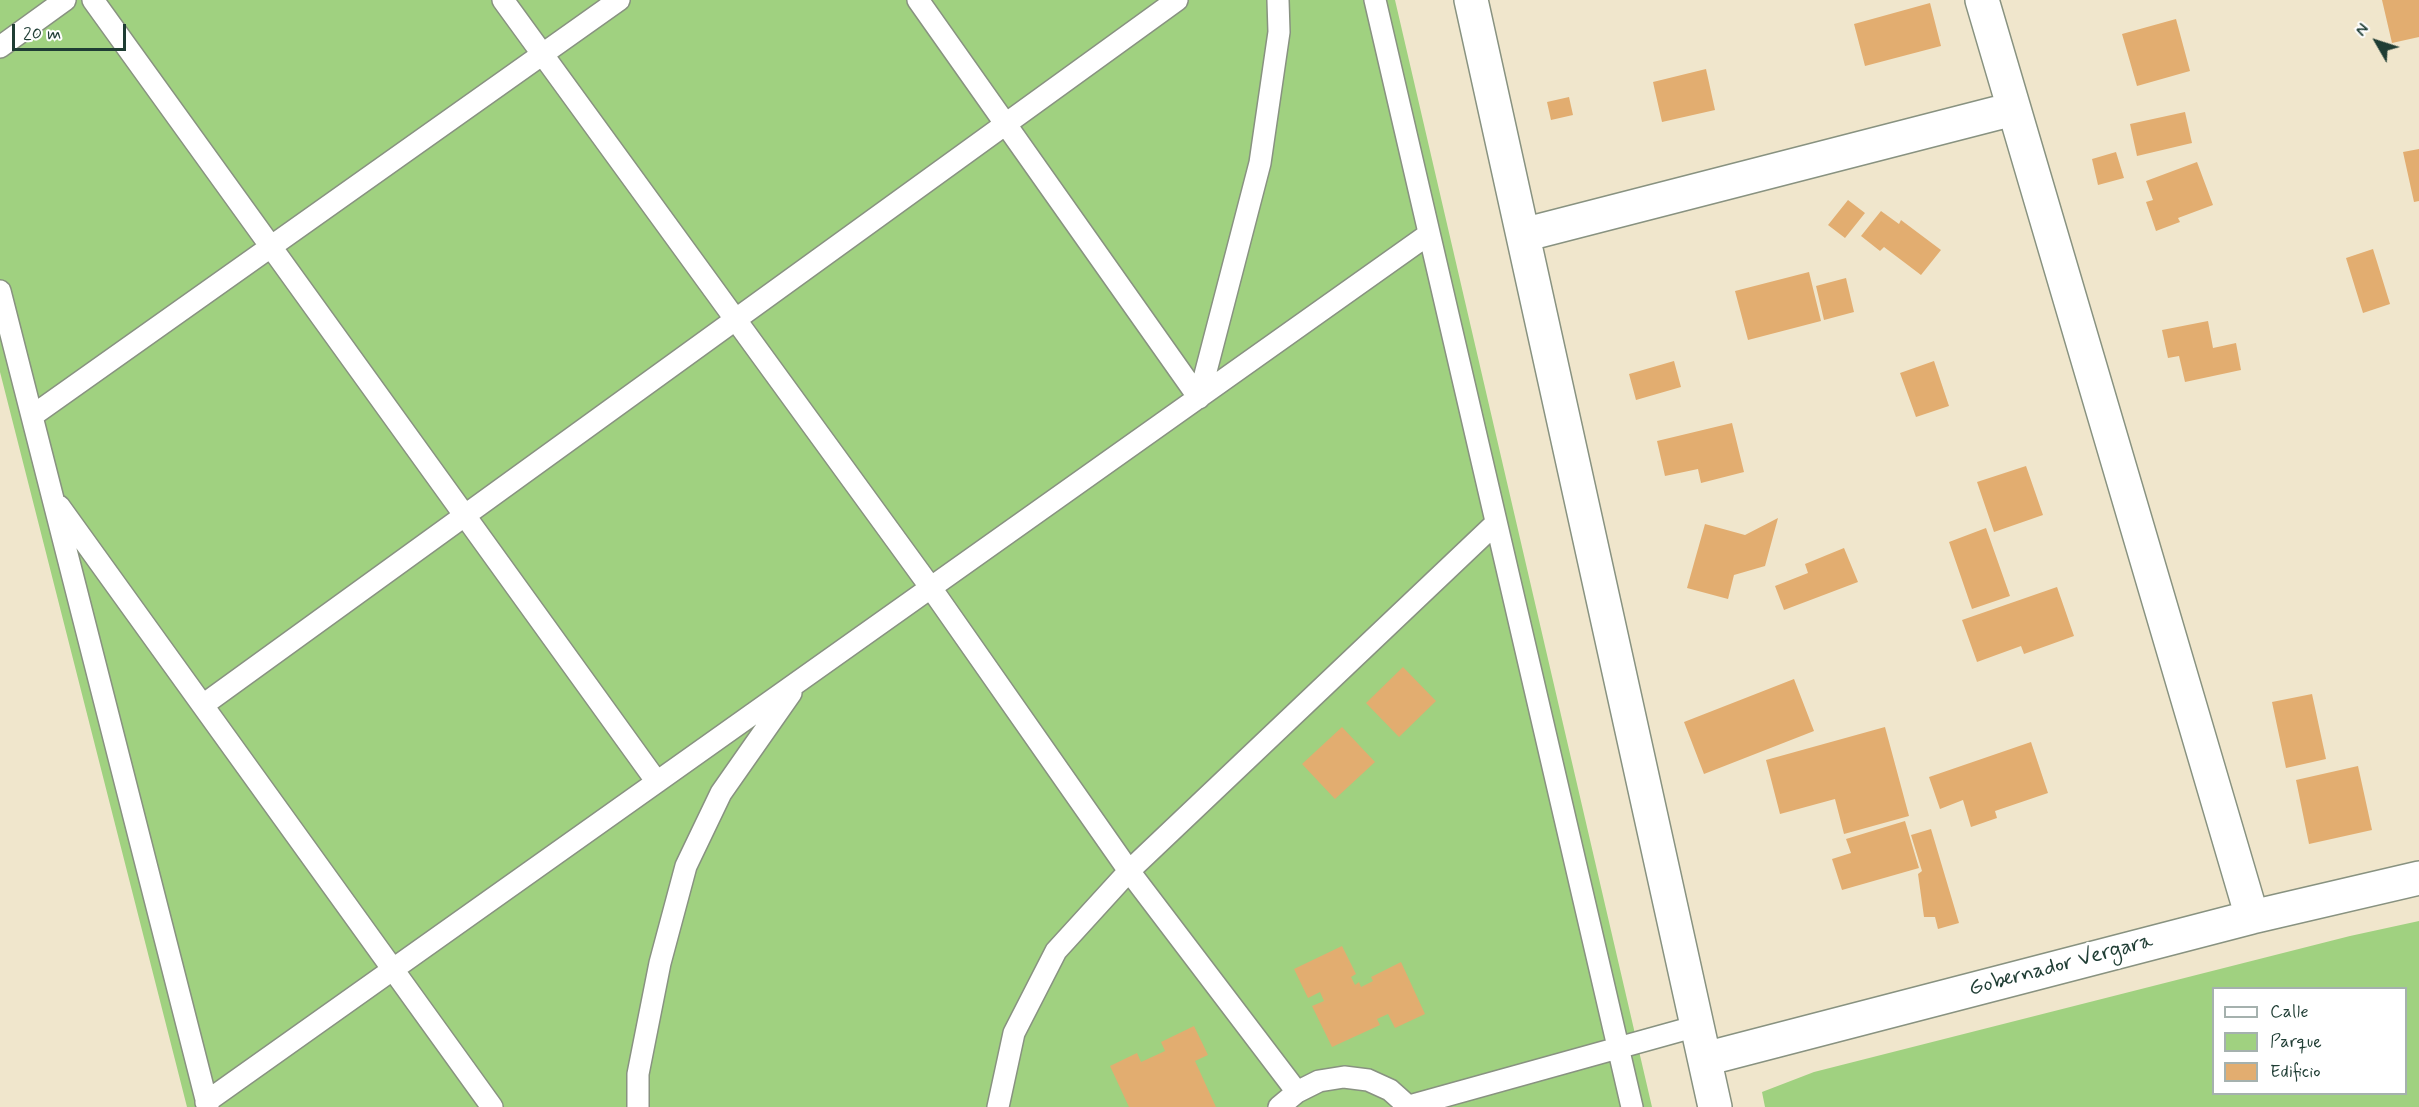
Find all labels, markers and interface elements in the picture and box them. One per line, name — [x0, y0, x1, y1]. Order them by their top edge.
scale bar — [15, 12, 129, 50]
north arrow — [2347, 12, 2407, 72]
text: N — [2351, 20, 2374, 41]
text: 20 m — [23, 22, 61, 46]
street label: Gobernador Vergara — [1966, 929, 2156, 1003]
legend — [2212, 987, 2407, 1095]
text: Calle — [2270, 1000, 2309, 1024]
text: Parque — [2270, 1030, 2322, 1054]
text: Edificio — [2270, 1060, 2321, 1084]

